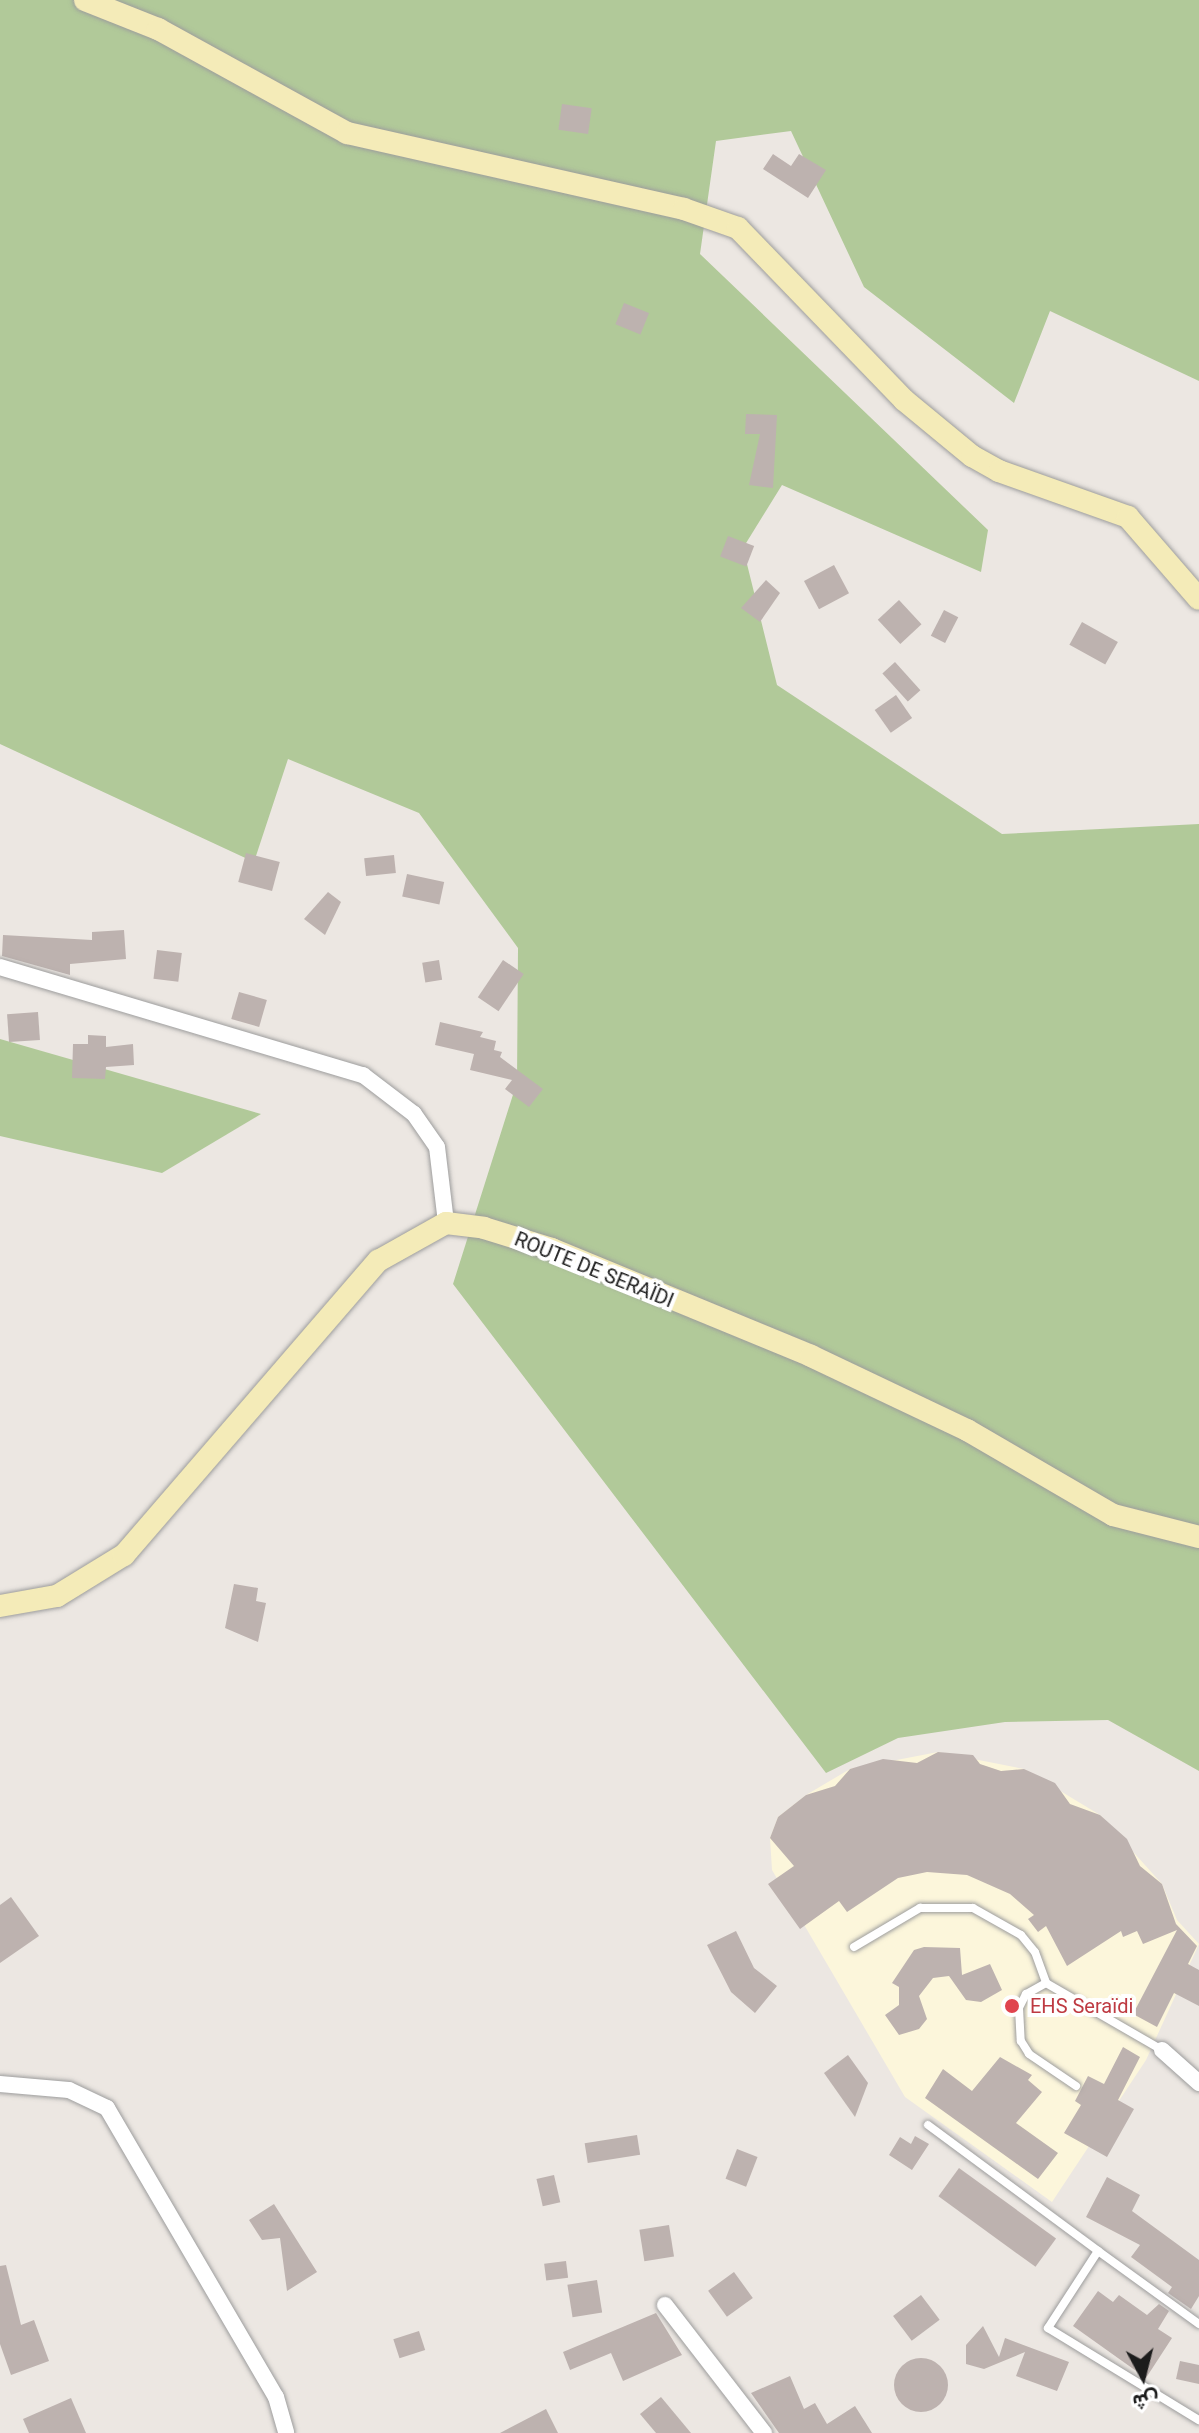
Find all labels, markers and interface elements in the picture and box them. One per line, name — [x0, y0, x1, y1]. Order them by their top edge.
street label: ROUTE DE SERAÏDI — [511, 1227, 677, 1313]
place label: EHS Seraïdi — [1030, 1994, 1133, 2018]
marker: EHS Seraïdi — [1001, 1995, 1023, 2017]
north arrow — [1103, 2337, 1183, 2417]
text: ش — [1131, 2387, 1161, 2415]

